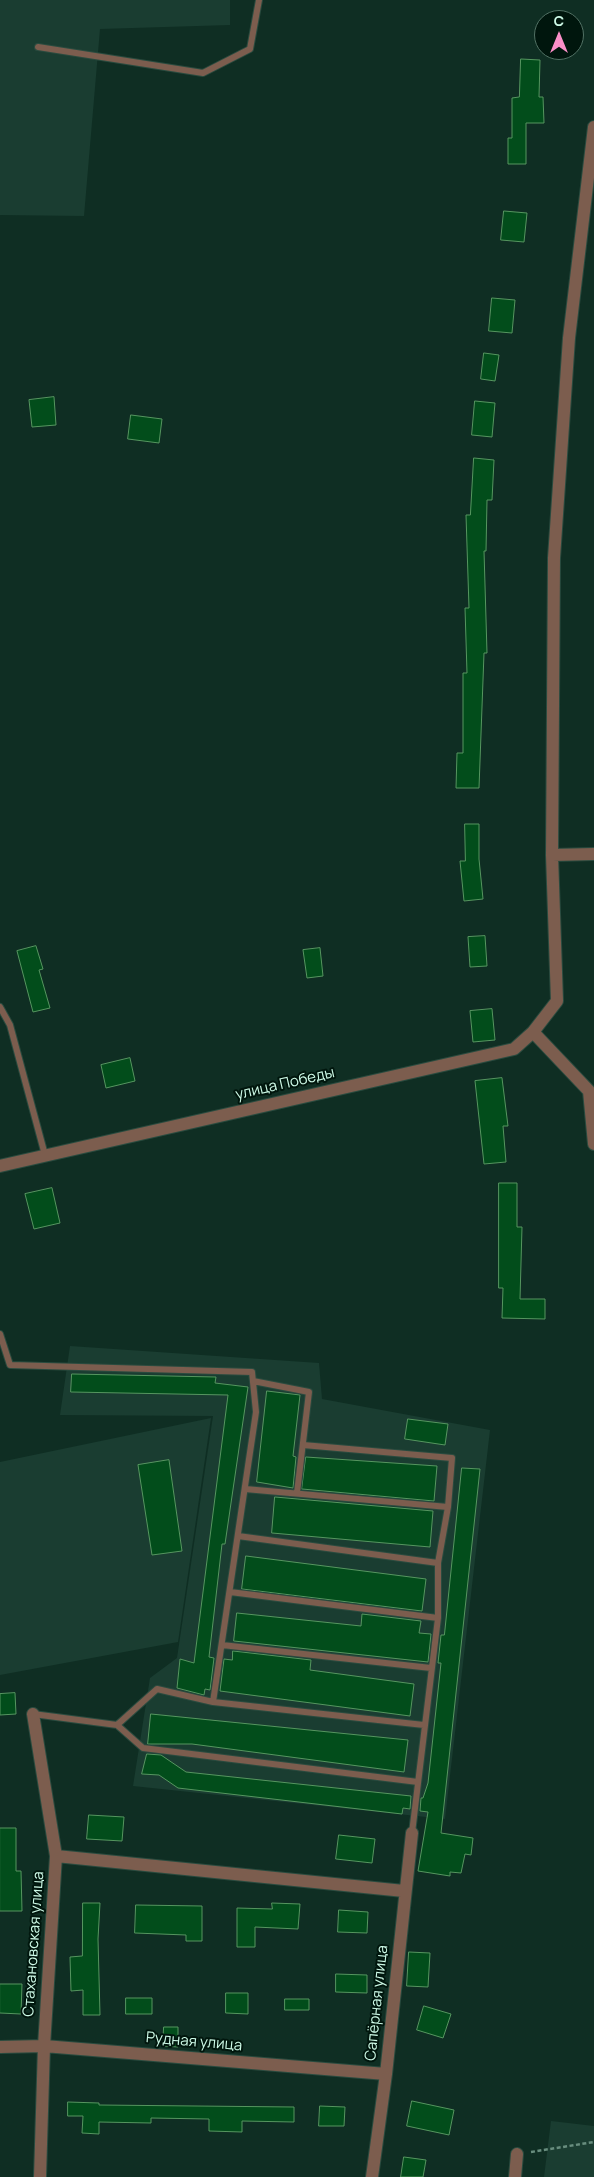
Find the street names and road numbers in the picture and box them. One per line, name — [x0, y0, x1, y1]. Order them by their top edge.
street label: улица Победы — [234, 1064, 336, 1104]
street label: Стахановская улица — [20, 1871, 48, 2017]
street label: Сапёрная улица — [362, 1944, 392, 2062]
street label: Рудная улица — [145, 2029, 243, 2055]

